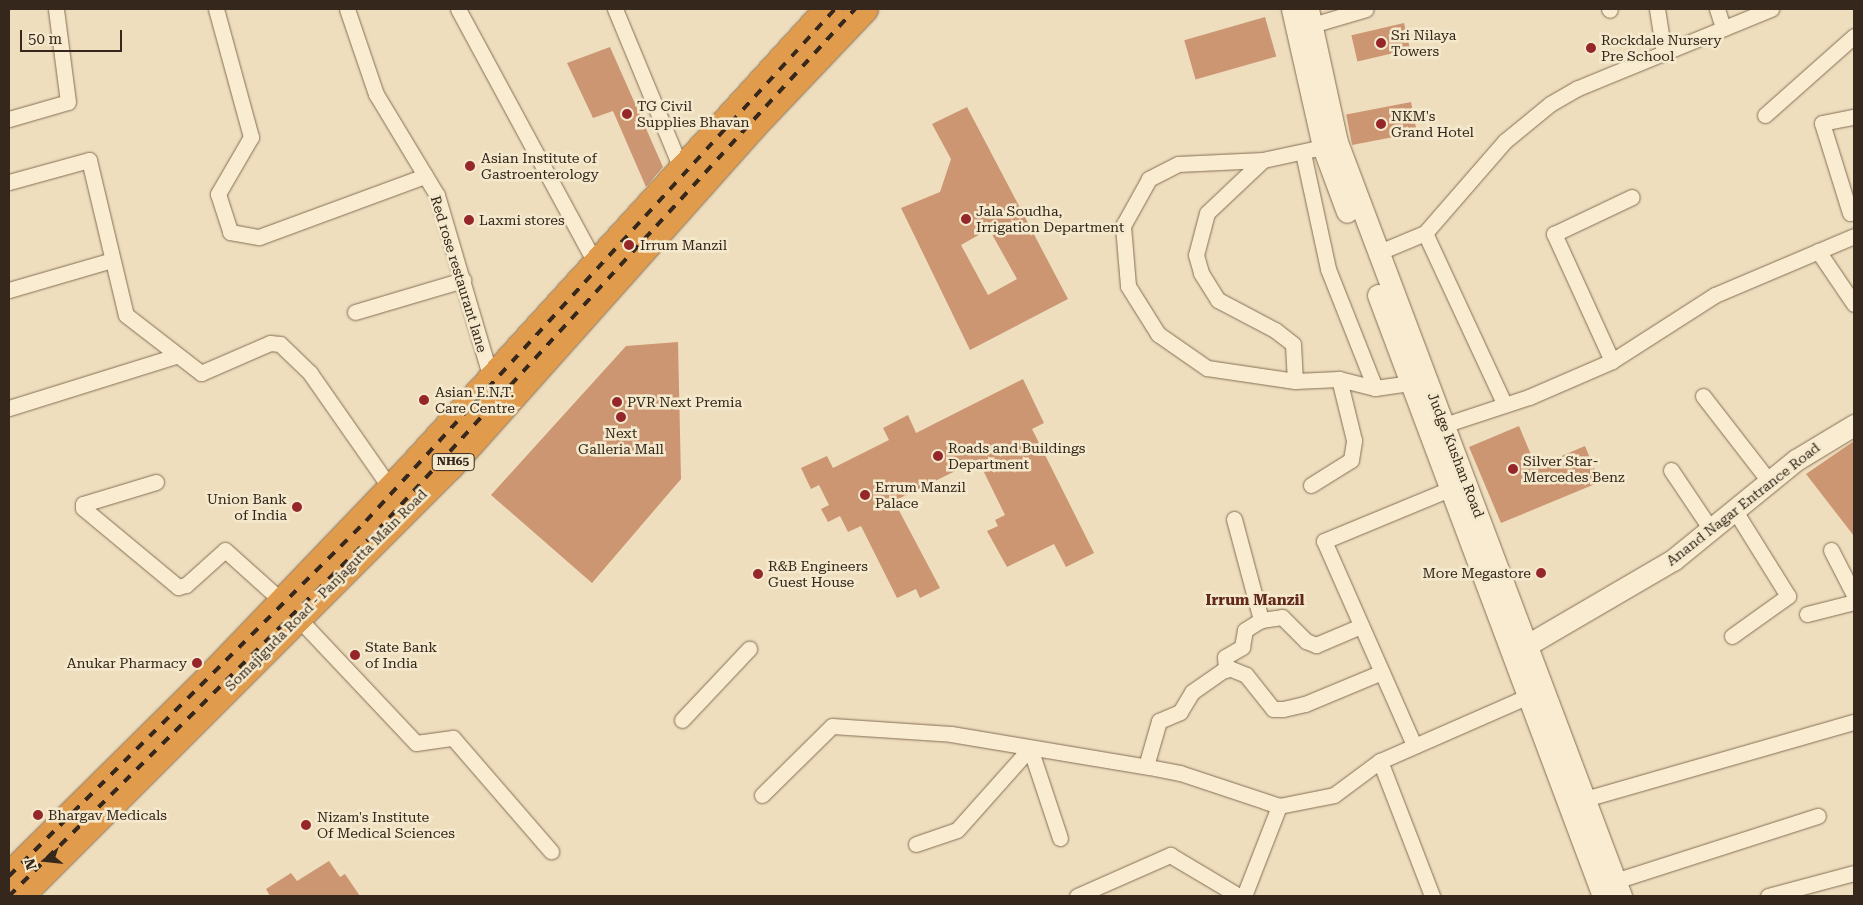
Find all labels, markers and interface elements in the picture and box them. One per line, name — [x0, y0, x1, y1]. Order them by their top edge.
scale bar — [22, 20, 125, 52]
place label: Sri Nilaya Towers — [1391, 27, 1456, 59]
text: 50 m — [28, 30, 62, 48]
place label: Rockdale Nursery Pre School — [1601, 32, 1722, 64]
marker: Sri Nilaya Towers — [1375, 37, 1387, 49]
marker: Rockdale Nursery Pre School — [1585, 42, 1597, 54]
place label: TG Civil Supplies Bhavan — [637, 98, 750, 130]
marker: TG Civil Supplies Bhavan — [621, 108, 633, 120]
place label: NKM's Grand Hotel — [1391, 108, 1474, 140]
marker: NKM's Grand Hotel — [1375, 118, 1387, 130]
place label: Asian Institute of Gastroenterology — [481, 150, 599, 182]
marker: Asian Institute of Gastroenterology — [463, 159, 477, 173]
street label: Red rose restaurant lane — [427, 194, 491, 354]
place label: Jala Soudha, Irrigation Department — [976, 203, 1124, 236]
place label: Laxmi stores — [479, 212, 565, 228]
marker: Jala Soudha, Irrigation Department — [960, 213, 972, 225]
marker: Laxmi stores — [463, 214, 475, 226]
place label: Irrum Manzil — [640, 237, 727, 253]
marker: Irrum Manzil — [622, 238, 636, 252]
place label: Asian E.N.T. Care Centre — [435, 384, 515, 417]
street label: Judge Kushan Road — [1424, 390, 1488, 520]
marker: Asian E.N.T. Care Centre — [417, 393, 431, 407]
place label: PVR Next Premia — [627, 394, 742, 410]
marker: PVR Next Premia — [611, 396, 623, 408]
marker: Next Galleria Mall — [615, 411, 627, 423]
place label: Next Galleria Mall — [578, 425, 664, 458]
street label: Anand Nagar Entrance Road — [1663, 439, 1823, 569]
place label: Roads and Buildings Department — [948, 440, 1085, 472]
marker: Roads and Buildings Department — [932, 450, 944, 462]
road number: NH65 — [430, 452, 476, 472]
place label: Silver Star- Mercedes Benz — [1523, 453, 1625, 486]
marker: Silver Star- Mercedes Benz — [1507, 463, 1519, 475]
place label: Errum Manzil Palace — [875, 479, 966, 512]
street label: Somajiguda Road - Panjagutta Main Road — [222, 486, 430, 694]
marker: Errum Manzil Palace — [859, 489, 871, 501]
place label: Union Bank of India — [207, 491, 287, 524]
marker: Union Bank of India — [291, 501, 303, 513]
place label: R&B Engineers Guest House — [768, 558, 868, 590]
place label: More Megastore — [1423, 565, 1531, 581]
marker: More Megastore — [1535, 567, 1547, 579]
marker: R&B Engineers Guest House — [752, 568, 764, 580]
district label: Irrum Manzil — [1206, 592, 1304, 610]
place label: State Bank of India — [365, 639, 437, 672]
marker: State Bank of India — [349, 649, 361, 661]
place label: Anukar Pharmacy — [67, 655, 187, 671]
marker: Anukar Pharmacy — [191, 657, 203, 669]
place label: Bhargav Medicals — [48, 807, 167, 823]
marker: Bhargav Medicals — [32, 809, 44, 821]
place label: Nizam's Institute Of Medical Sciences — [317, 809, 455, 842]
marker: Nizam's Institute Of Medical Sciences — [299, 818, 313, 832]
north arrow — [20, 835, 70, 885]
text: N — [21, 857, 40, 872]

